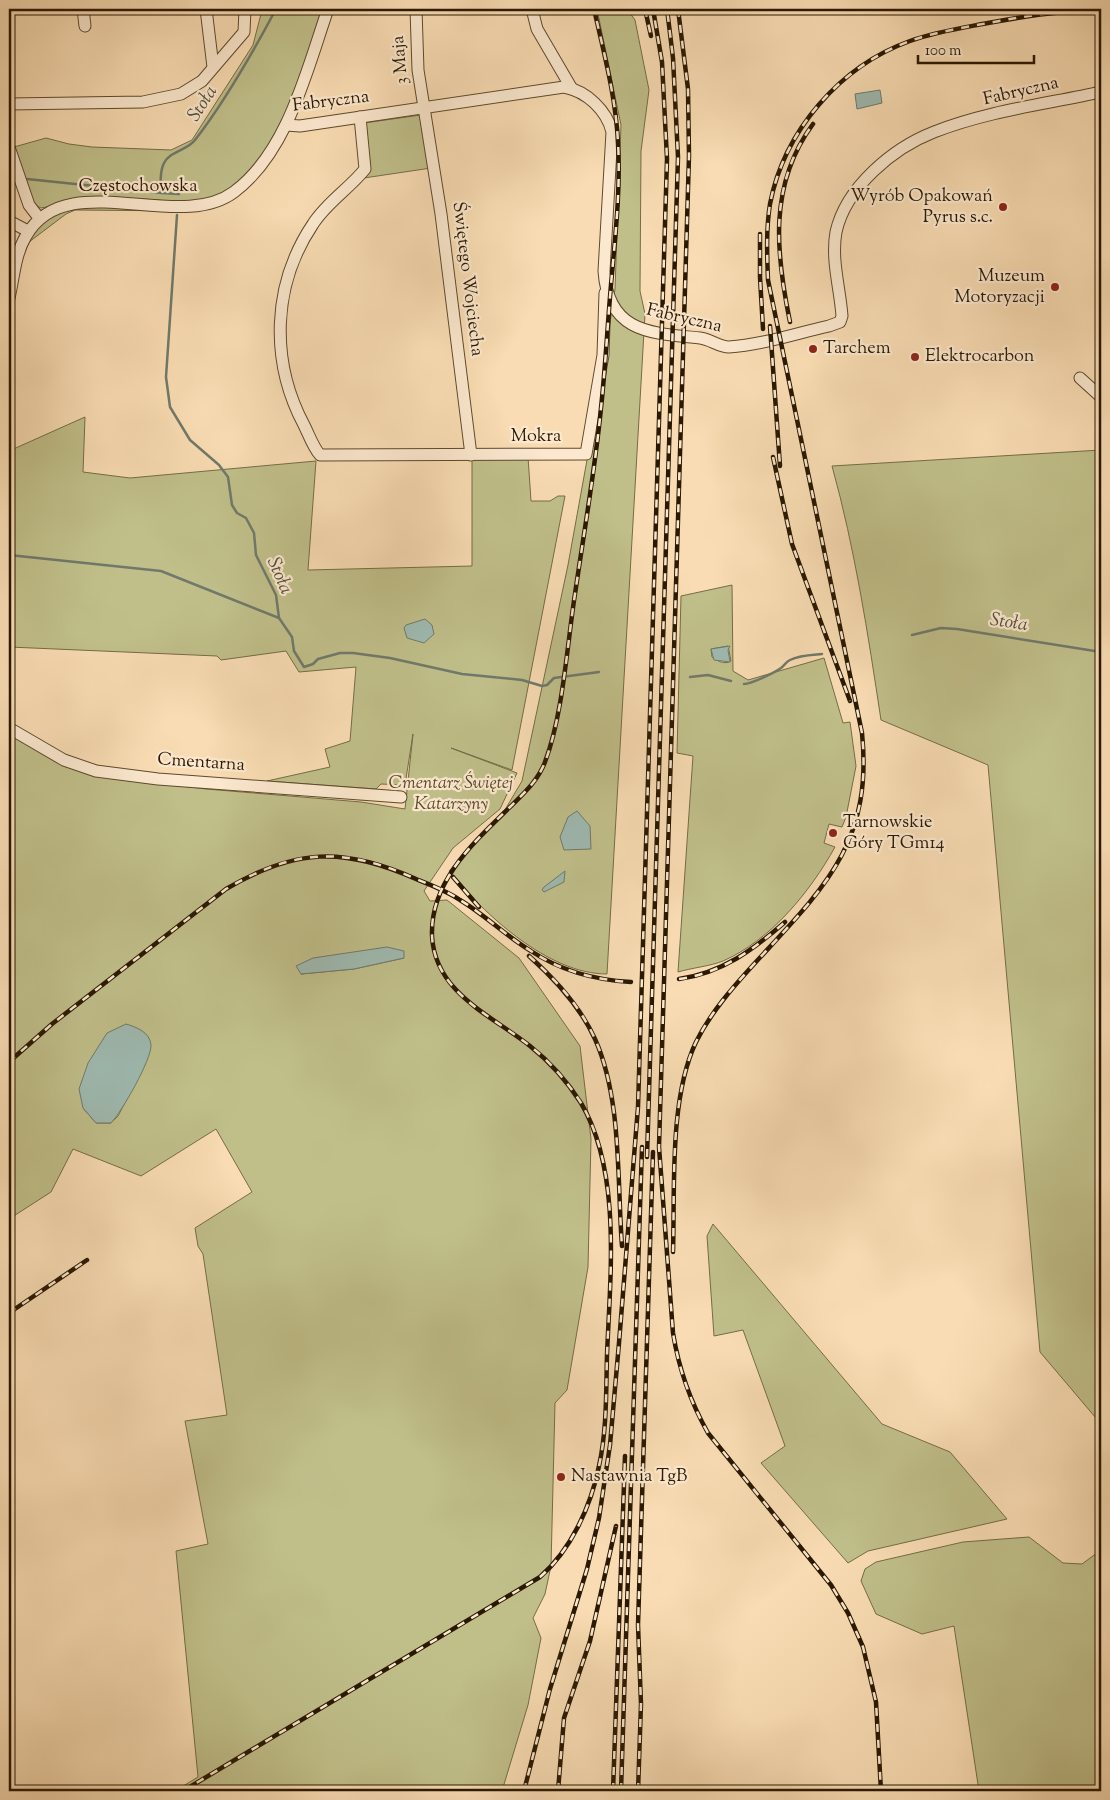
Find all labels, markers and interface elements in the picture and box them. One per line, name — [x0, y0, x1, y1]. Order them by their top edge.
scale bar — [918, 32, 1034, 64]
street label: 3 Maja — [386, 34, 416, 86]
text: 100 m — [925, 41, 962, 62]
street label: Fabryczna — [981, 71, 1061, 113]
water label: Stoła — [181, 81, 225, 127]
street label: Fabryczna — [291, 84, 371, 120]
street label: Częstochowska — [79, 174, 197, 200]
place label: Wyrób Opakowań Pyrus s.c. — [850, 184, 993, 231]
street label: Świętego Wojciecha — [445, 200, 490, 358]
marker: Wyrób Opakowań Pyrus s.c. — [997, 201, 1009, 213]
place label: Muzeum Motoryzacji — [954, 264, 1045, 311]
marker: Muzeum Motoryzacji — [1049, 281, 1061, 293]
street label: Fabryczna — [644, 298, 724, 340]
place label: Tarchem — [823, 336, 891, 362]
marker: Tarchem — [807, 343, 819, 355]
place label: Elektrocarbon — [925, 344, 1035, 370]
marker: Elektrocarbon — [909, 351, 921, 363]
street label: Mokra — [511, 424, 561, 450]
water label: Stoła — [259, 553, 299, 599]
water label: Stoła — [988, 607, 1030, 639]
street label: Cmentarna — [156, 747, 246, 779]
park label: Cmentarz Świętej Katarzyny — [389, 771, 513, 818]
place label: Tarnowskie Góry TGm14 — [843, 810, 945, 857]
marker: Tarnowskie Góry TGm14 — [827, 827, 839, 839]
place label: Nastawnia TgB — [571, 1464, 687, 1490]
marker: Nastawnia TgB — [555, 1471, 567, 1483]

